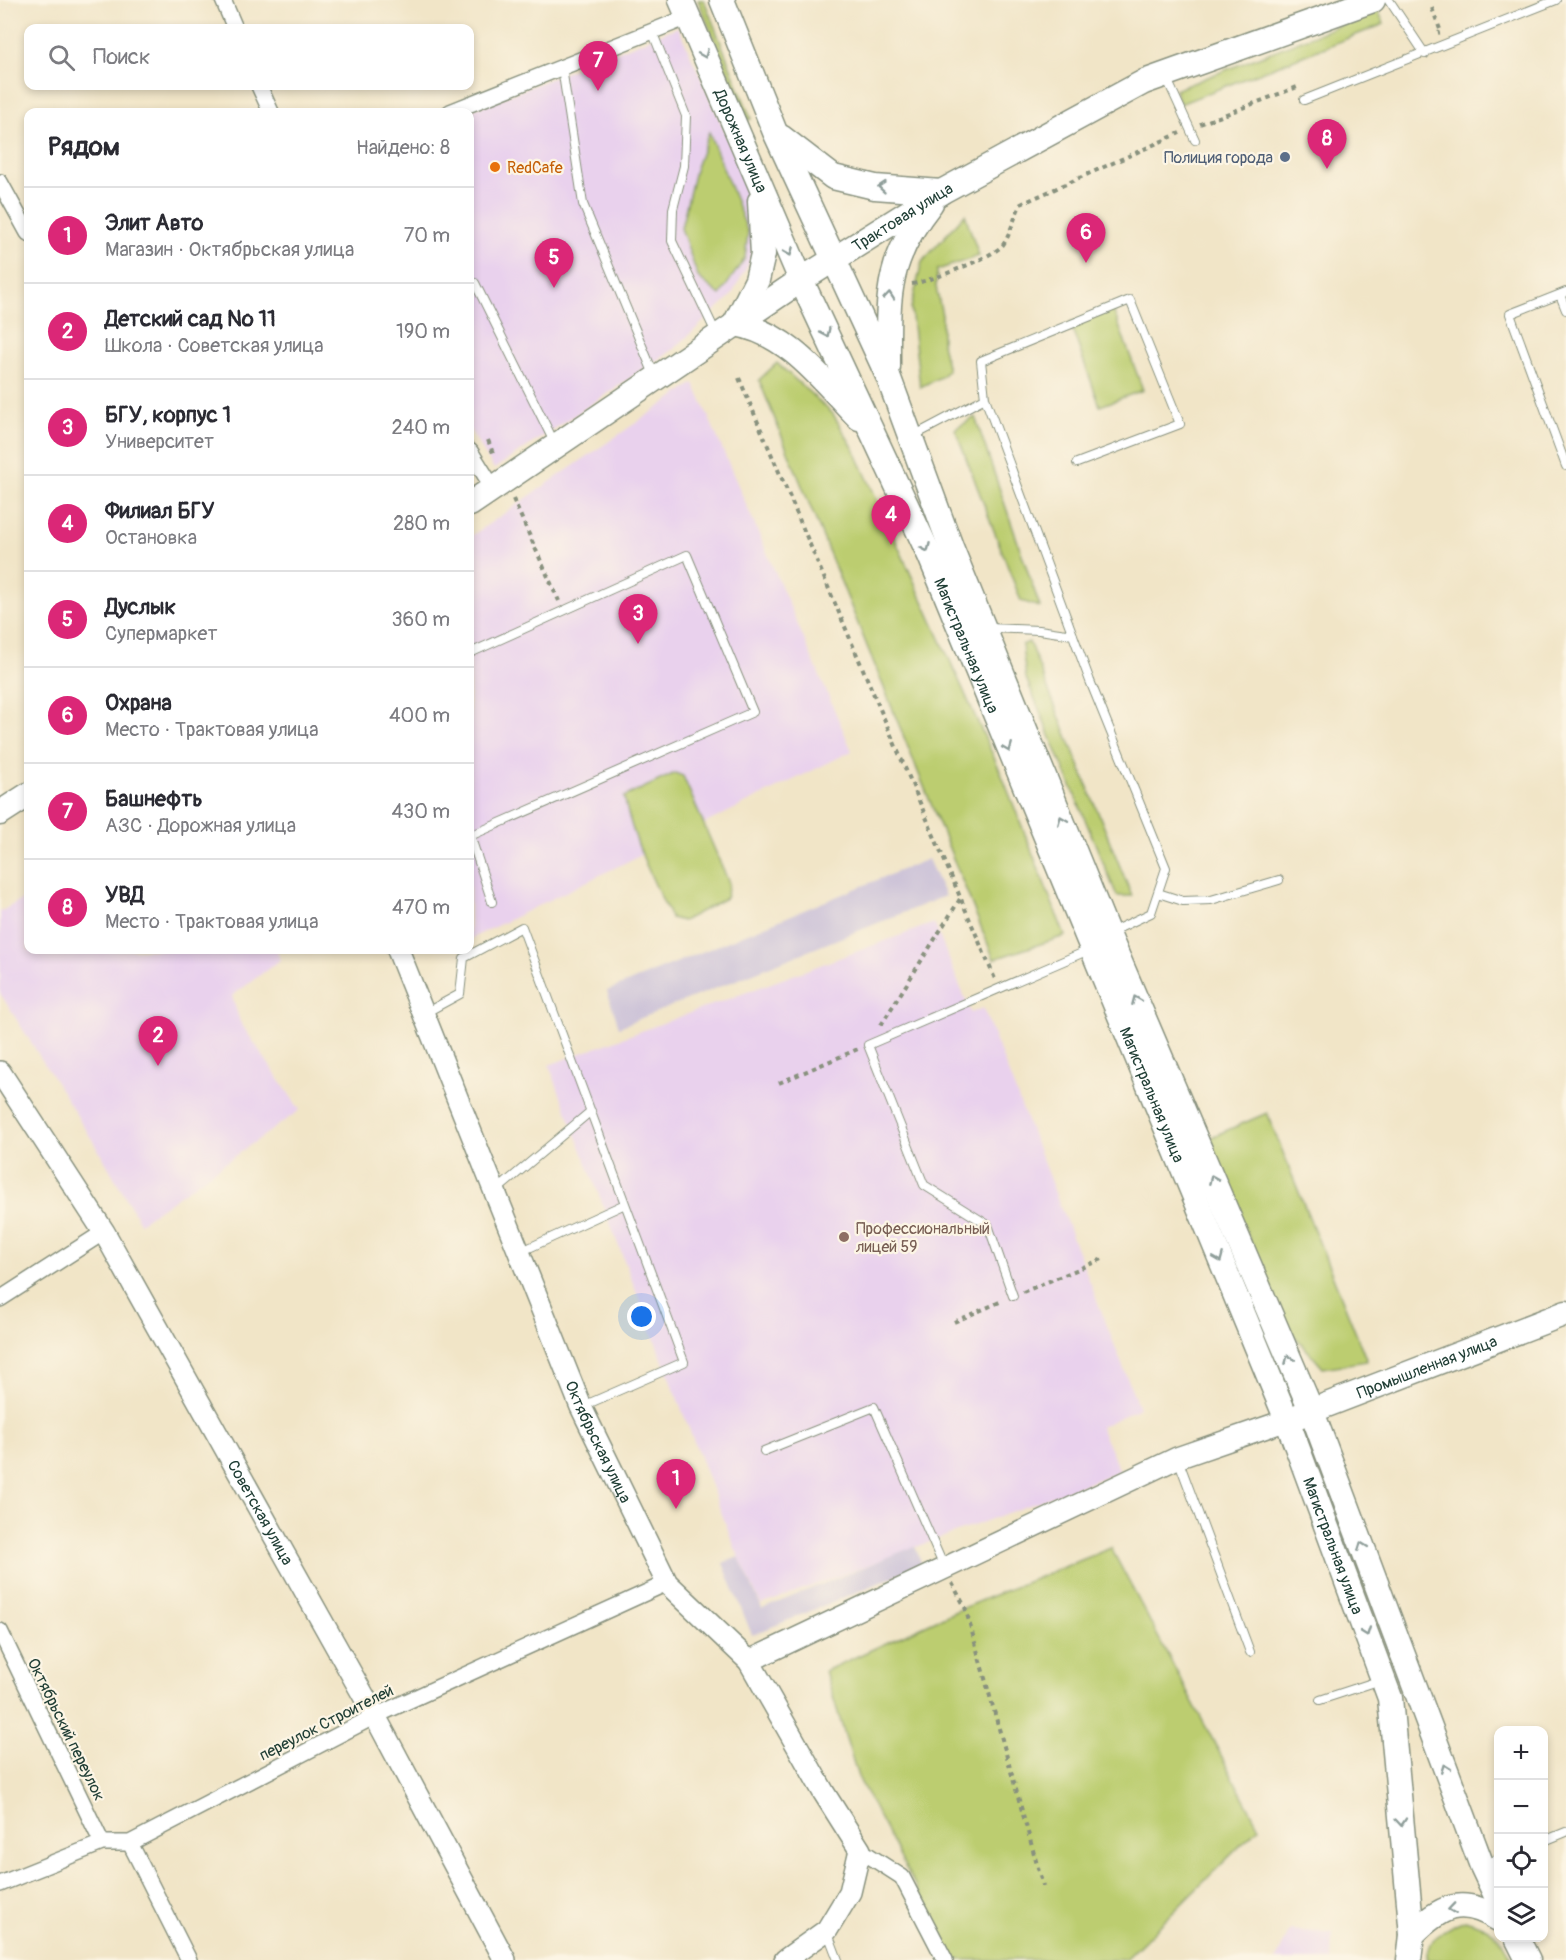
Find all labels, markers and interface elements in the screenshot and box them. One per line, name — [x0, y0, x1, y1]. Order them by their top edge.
search box — [24, 24, 474, 90]
icon: search — [45, 41, 78, 74]
pin: 7 — [578, 42, 618, 91]
text: Поиск — [93, 43, 150, 71]
one-way arrow — [696, 48, 708, 59]
street label: Дорожная улица — [709, 85, 771, 196]
pin: 8 — [1308, 120, 1346, 169]
text: Рядом — [48, 131, 120, 163]
text: Найдено: 8 — [356, 135, 450, 160]
place label: Полиция города — [1164, 148, 1273, 168]
marker: Полиция города — [1278, 150, 1292, 164]
place label: RedCafe — [507, 158, 563, 178]
marker: RedCafe — [488, 160, 502, 174]
street label: Трактовая улица — [849, 179, 956, 256]
one-way arrow — [878, 181, 887, 194]
text: Элит Авто — [105, 209, 203, 237]
pin: 6 — [1066, 214, 1106, 263]
text: 1 — [64, 223, 71, 248]
text: 70 m — [404, 223, 450, 248]
text: Магазин · Октябрьская улица — [105, 237, 354, 262]
pin: 5 — [534, 238, 574, 288]
one-way arrow — [782, 246, 794, 257]
one-way arrow — [882, 292, 895, 301]
text: Детский сад № 11 — [105, 305, 276, 333]
text: 2 — [62, 319, 73, 344]
text: 190 m — [396, 319, 450, 344]
one-way arrow — [819, 326, 831, 337]
text: Школа · Советская улица — [105, 333, 324, 358]
text: БГУ, корпус 1 — [105, 401, 231, 429]
text: 3 — [62, 415, 73, 440]
text: 240 m — [391, 415, 450, 440]
text: Университет — [105, 429, 214, 454]
pin: 4 — [872, 496, 910, 545]
text: Филиал БГУ — [105, 497, 214, 525]
text: 4 — [62, 511, 73, 536]
text: 280 m — [393, 511, 450, 536]
text: Остановка — [105, 525, 197, 550]
one-way arrow — [919, 541, 931, 552]
street label: Магистральная улица — [929, 575, 1003, 716]
text: Дуслык — [105, 593, 176, 621]
pin: 3 — [618, 594, 658, 644]
text: 5 — [62, 607, 73, 632]
text: 360 m — [391, 607, 450, 632]
text: Супермаркет — [105, 621, 217, 646]
text: Охрана — [105, 689, 172, 717]
text: 6 — [62, 703, 73, 728]
text: 400 m — [389, 703, 450, 728]
text: Место · Трактовая улица — [105, 717, 319, 742]
one-way arrow — [1001, 741, 1013, 752]
text: Башнефть — [105, 785, 203, 813]
text: 7 — [62, 799, 73, 824]
text: 430 m — [391, 799, 450, 824]
text: АЗС · Дорожная улица — [105, 813, 296, 838]
one-way arrow — [1057, 815, 1069, 826]
text: УВД — [105, 881, 144, 909]
text: 8 — [62, 895, 73, 920]
text: 470 m — [392, 895, 450, 920]
text: Место · Трактовая улица — [105, 909, 319, 934]
one-way arrow — [1131, 995, 1143, 1006]
pin: 2 — [138, 1016, 178, 1066]
street label: Магистральная улица — [1115, 1024, 1188, 1166]
one-way arrow — [1208, 1174, 1220, 1185]
place label: Профессиональный лицей 59 — [856, 1219, 990, 1257]
marker: Профессиональный лицей 59 — [837, 1230, 851, 1244]
one-way arrow — [1212, 1251, 1224, 1262]
your location — [627, 1302, 656, 1331]
street label: Промышленная улица — [1354, 1331, 1500, 1403]
one-way arrow — [1284, 1354, 1296, 1365]
street label: Октябрьская улица — [560, 1378, 635, 1506]
street label: Советская улица — [223, 1457, 297, 1569]
pin: 1 — [656, 1460, 696, 1509]
street label: Магистральная улица — [1298, 1475, 1367, 1617]
one-way arrow — [1357, 1541, 1369, 1552]
one-way arrow — [1358, 1626, 1371, 1637]
street label: Октябрьский переулок — [23, 1655, 109, 1804]
street label: переулок Строителей — [256, 1680, 397, 1765]
map controls — [1494, 1726, 1548, 1942]
button: + — [1494, 1726, 1548, 1780]
one-way arrow — [1440, 1763, 1453, 1774]
button: − — [1494, 1780, 1548, 1834]
one-way arrow — [1394, 1818, 1407, 1827]
button: locate — [1494, 1834, 1548, 1888]
button: layers — [1494, 1888, 1548, 1942]
one-way arrow — [1447, 1902, 1456, 1914]

